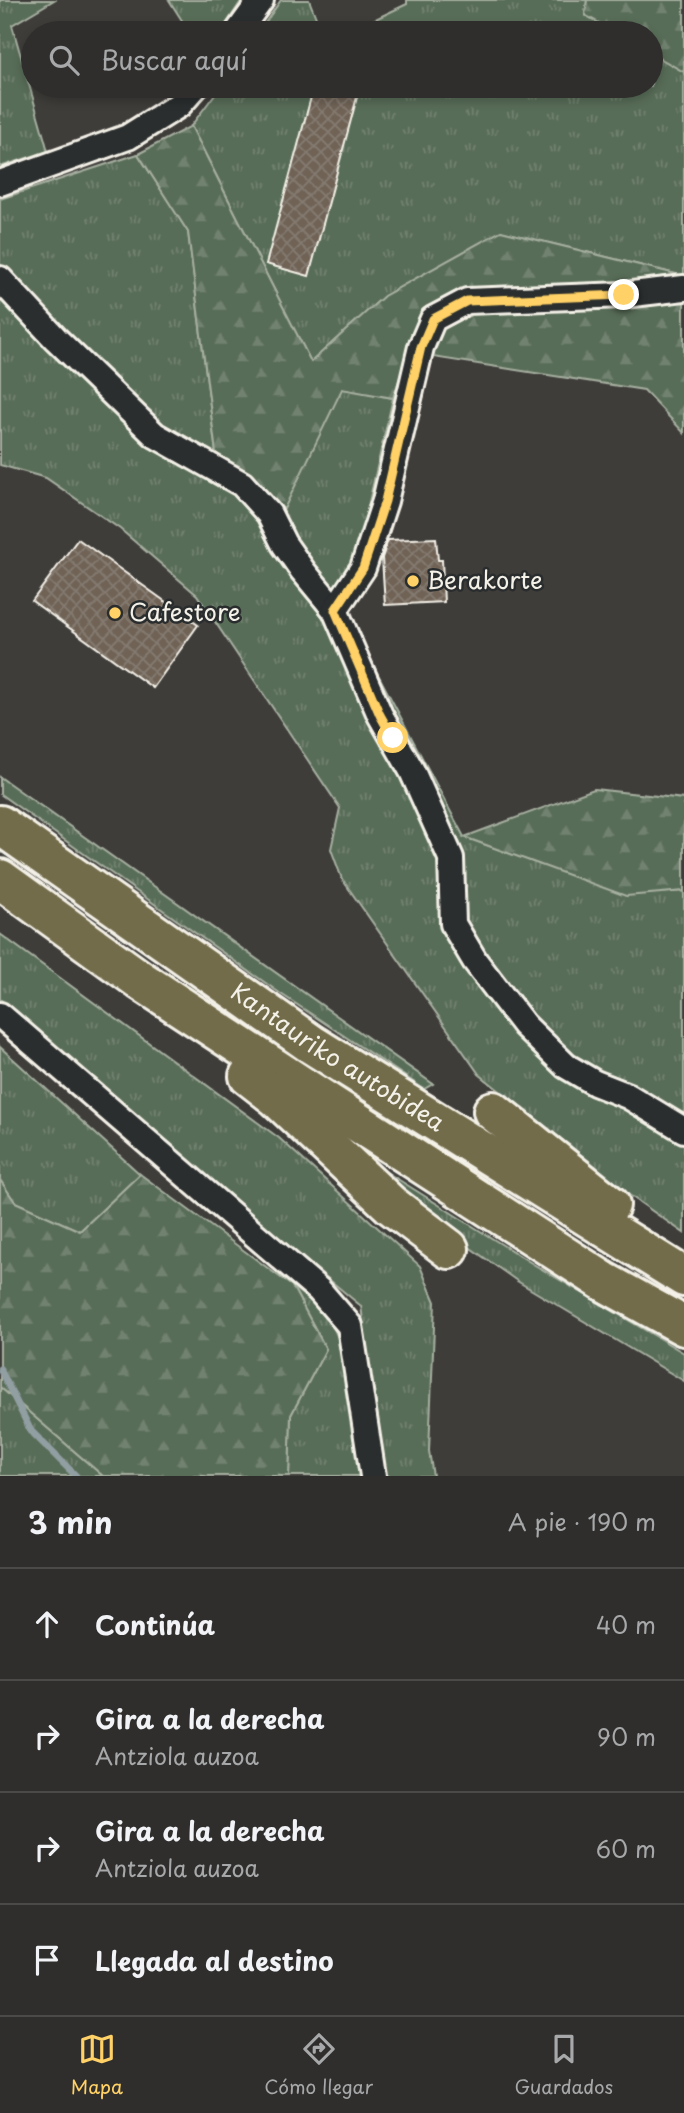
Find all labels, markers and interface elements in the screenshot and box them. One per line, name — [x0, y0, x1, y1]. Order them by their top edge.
search box — [21, 21, 663, 98]
text: Buscar aquí — [101, 40, 247, 79]
icon: search — [45, 41, 83, 79]
route end — [608, 279, 639, 310]
place label: Berakorte — [427, 561, 543, 597]
marker: Berakorte — [405, 573, 421, 589]
place label: Cafestore — [129, 593, 241, 629]
marker: Cafestore — [107, 605, 123, 621]
route start — [377, 722, 408, 753]
street label: Kantauriko autobidea — [224, 973, 452, 1139]
text: 3 min — [28, 1499, 113, 1544]
text: A pie · 190 m — [508, 1504, 656, 1539]
icon: ahead — [28, 1605, 66, 1643]
text: Continúa — [95, 1605, 215, 1644]
text: 40 m — [596, 1607, 656, 1642]
text: Gira a la derecha — [95, 1699, 325, 1738]
icon: right — [28, 1717, 66, 1755]
text: 90 m — [597, 1719, 656, 1754]
text: Antziola auzoa — [95, 1738, 259, 1773]
text: Gira a la derecha — [95, 1811, 325, 1850]
icon: right — [28, 1829, 66, 1867]
text: 60 m — [596, 1831, 656, 1866]
text: Antziola auzoa — [95, 1850, 259, 1885]
icon: arrive — [28, 1941, 66, 1979]
text: Llegada al destino — [95, 1941, 334, 1980]
tab: Mapa — [71, 2030, 123, 2100]
tab: Cómo llegar — [264, 2030, 373, 2100]
tab: Guardados — [514, 2030, 613, 2100]

